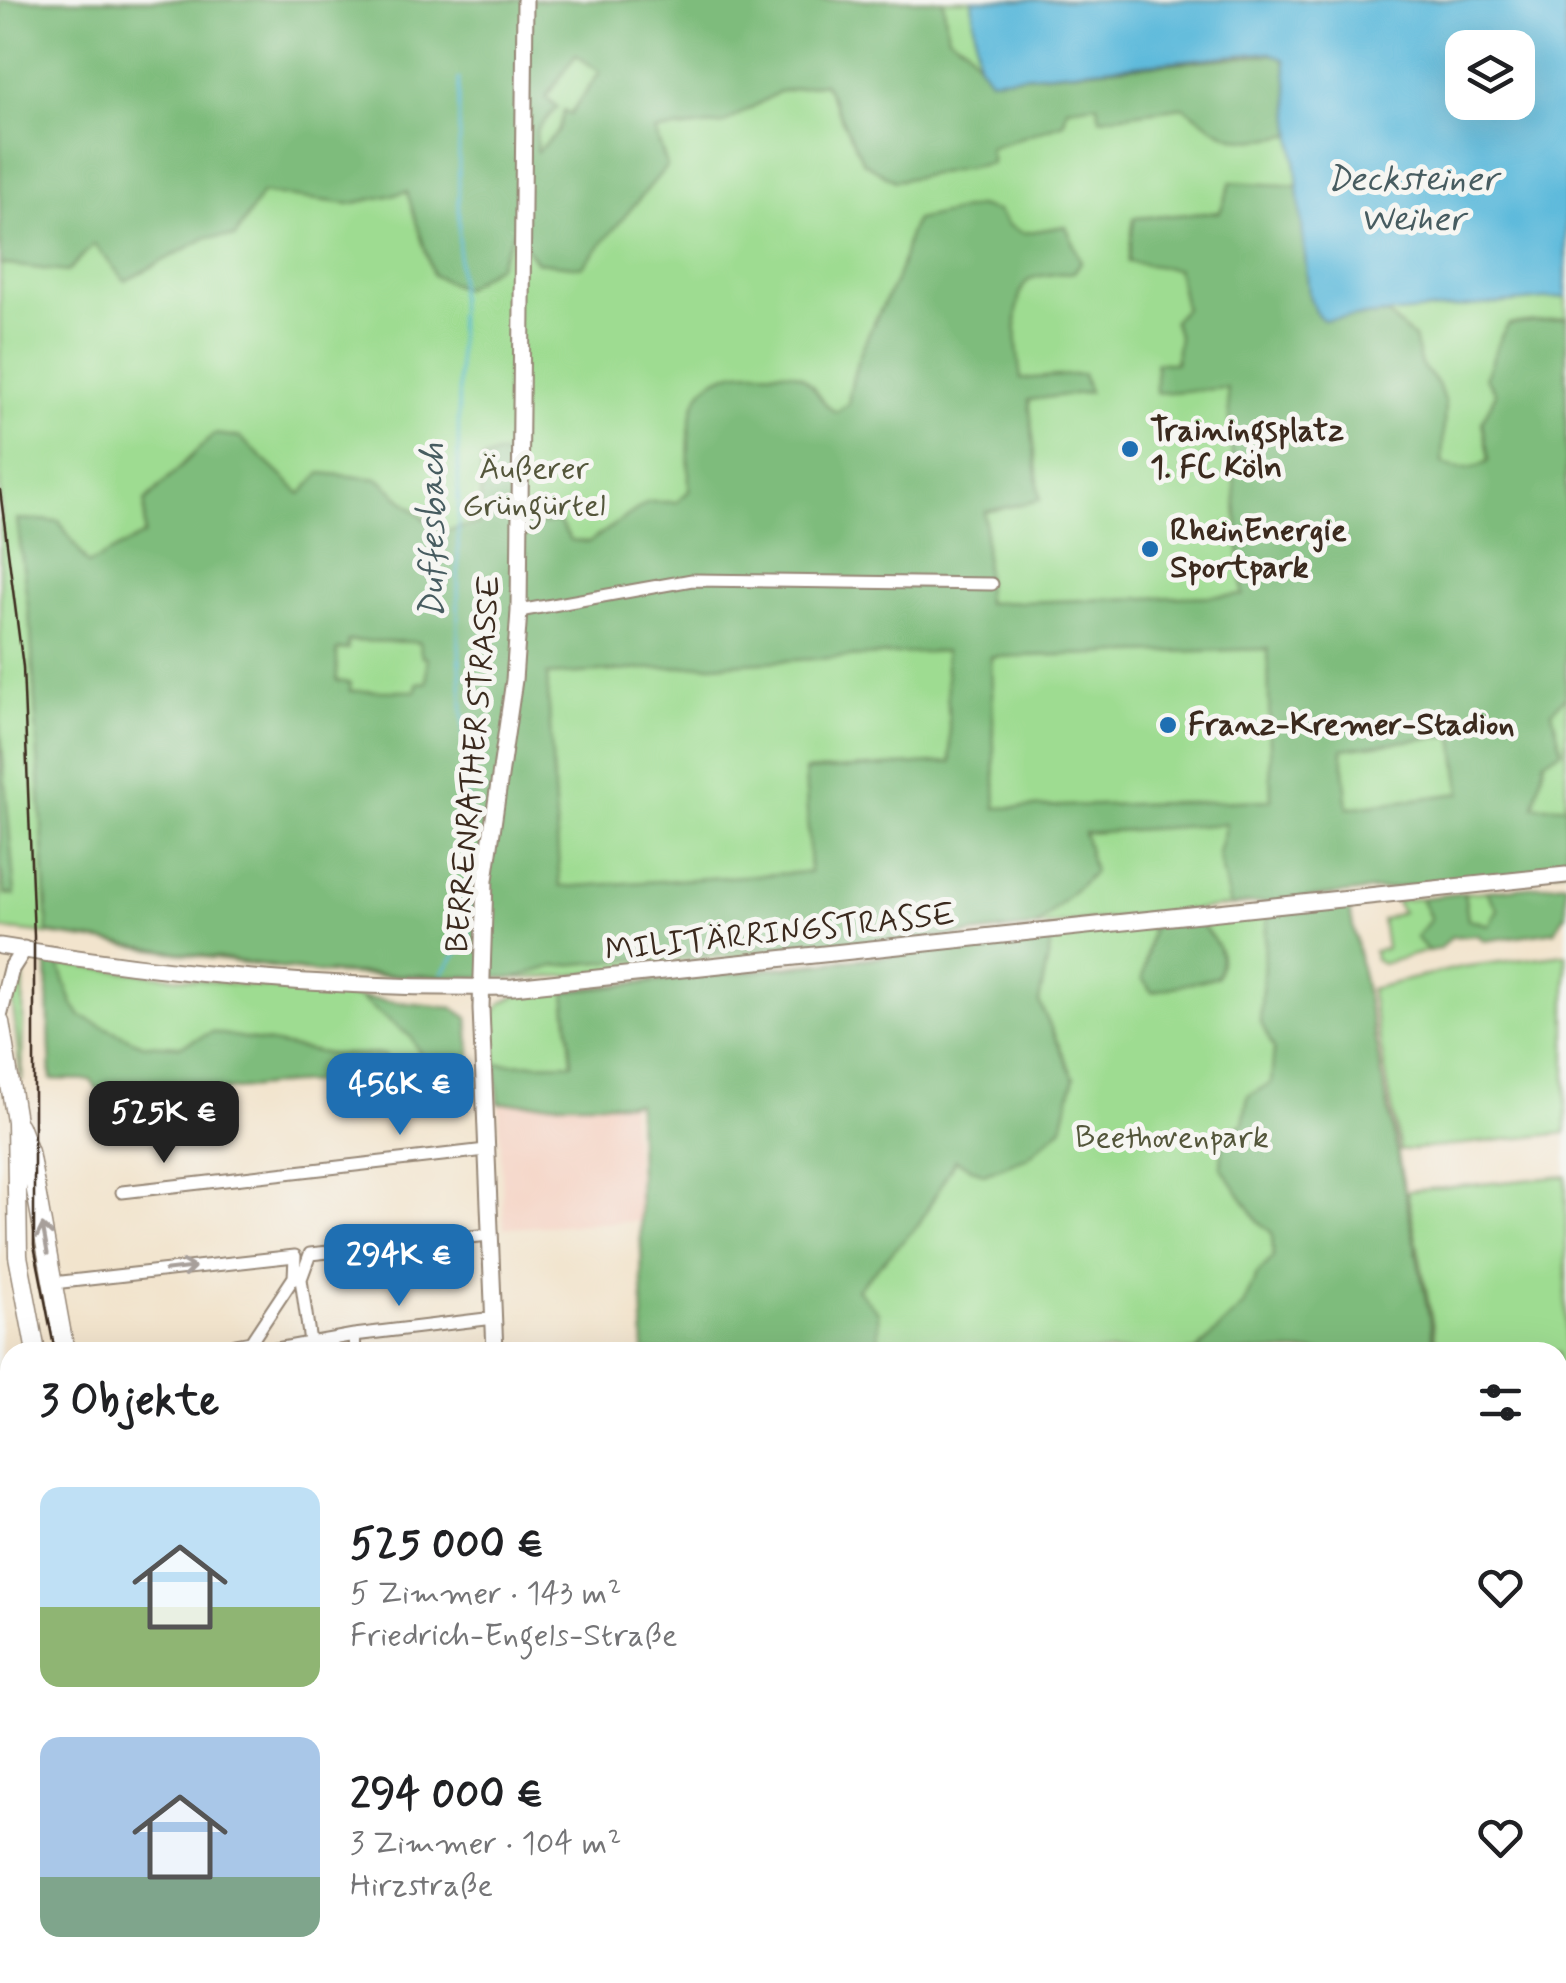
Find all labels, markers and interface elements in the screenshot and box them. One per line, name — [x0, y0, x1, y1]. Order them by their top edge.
map controls — [1445, 30, 1535, 120]
button: layers — [1445, 30, 1535, 120]
water label: Decksteiner Weiher — [1327, 157, 1502, 243]
place label: Trainingsplatz 1. FC Köln — [1150, 410, 1344, 489]
marker: Trainingsplatz 1. FC Köln — [1119, 438, 1141, 460]
water label: Duffesbach — [410, 443, 456, 619]
park label: Äußerer Grüngürtel — [462, 448, 606, 530]
place label: RheinEnergie Sportpark — [1170, 510, 1347, 589]
marker: RheinEnergie Sportpark — [1139, 538, 1161, 560]
street label: BERRENRATHER STRASSE — [437, 574, 511, 954]
place label: Franz-Kremer-Stadion — [1188, 704, 1515, 746]
marker: Franz-Kremer-Stadion — [1157, 714, 1179, 736]
street label: MILITÄRRINGSTRASSE — [603, 894, 957, 972]
pin: 456K € — [319, 1053, 481, 1138]
text: 456K € — [349, 1064, 451, 1106]
pin: 525K € — [83, 1081, 245, 1166]
text: 525K € — [111, 1092, 217, 1134]
park label: Beethovenpark — [1075, 1117, 1269, 1159]
one-way arrow — [35, 1224, 54, 1256]
pin: 294K € — [318, 1224, 480, 1309]
text: 294K € — [346, 1235, 452, 1277]
one-way arrow — [163, 1259, 196, 1278]
text: 3 Objekte — [40, 1375, 219, 1430]
icon: filters — [1473, 1375, 1528, 1430]
text: 525 000 € — [350, 1518, 544, 1573]
icon: home — [120, 1527, 240, 1647]
icon: heart — [1473, 1560, 1528, 1615]
text: 5 Zimmer · 143 m² — [350, 1573, 621, 1615]
text: Friedrich-Engels-Straße — [350, 1615, 678, 1657]
text: 294 000 € — [350, 1768, 543, 1823]
icon: home — [120, 1777, 240, 1897]
icon: heart — [1473, 1810, 1528, 1865]
text: 3 Zimmer · 104 m² — [350, 1823, 621, 1865]
text: Hirzstraße — [350, 1865, 493, 1907]

